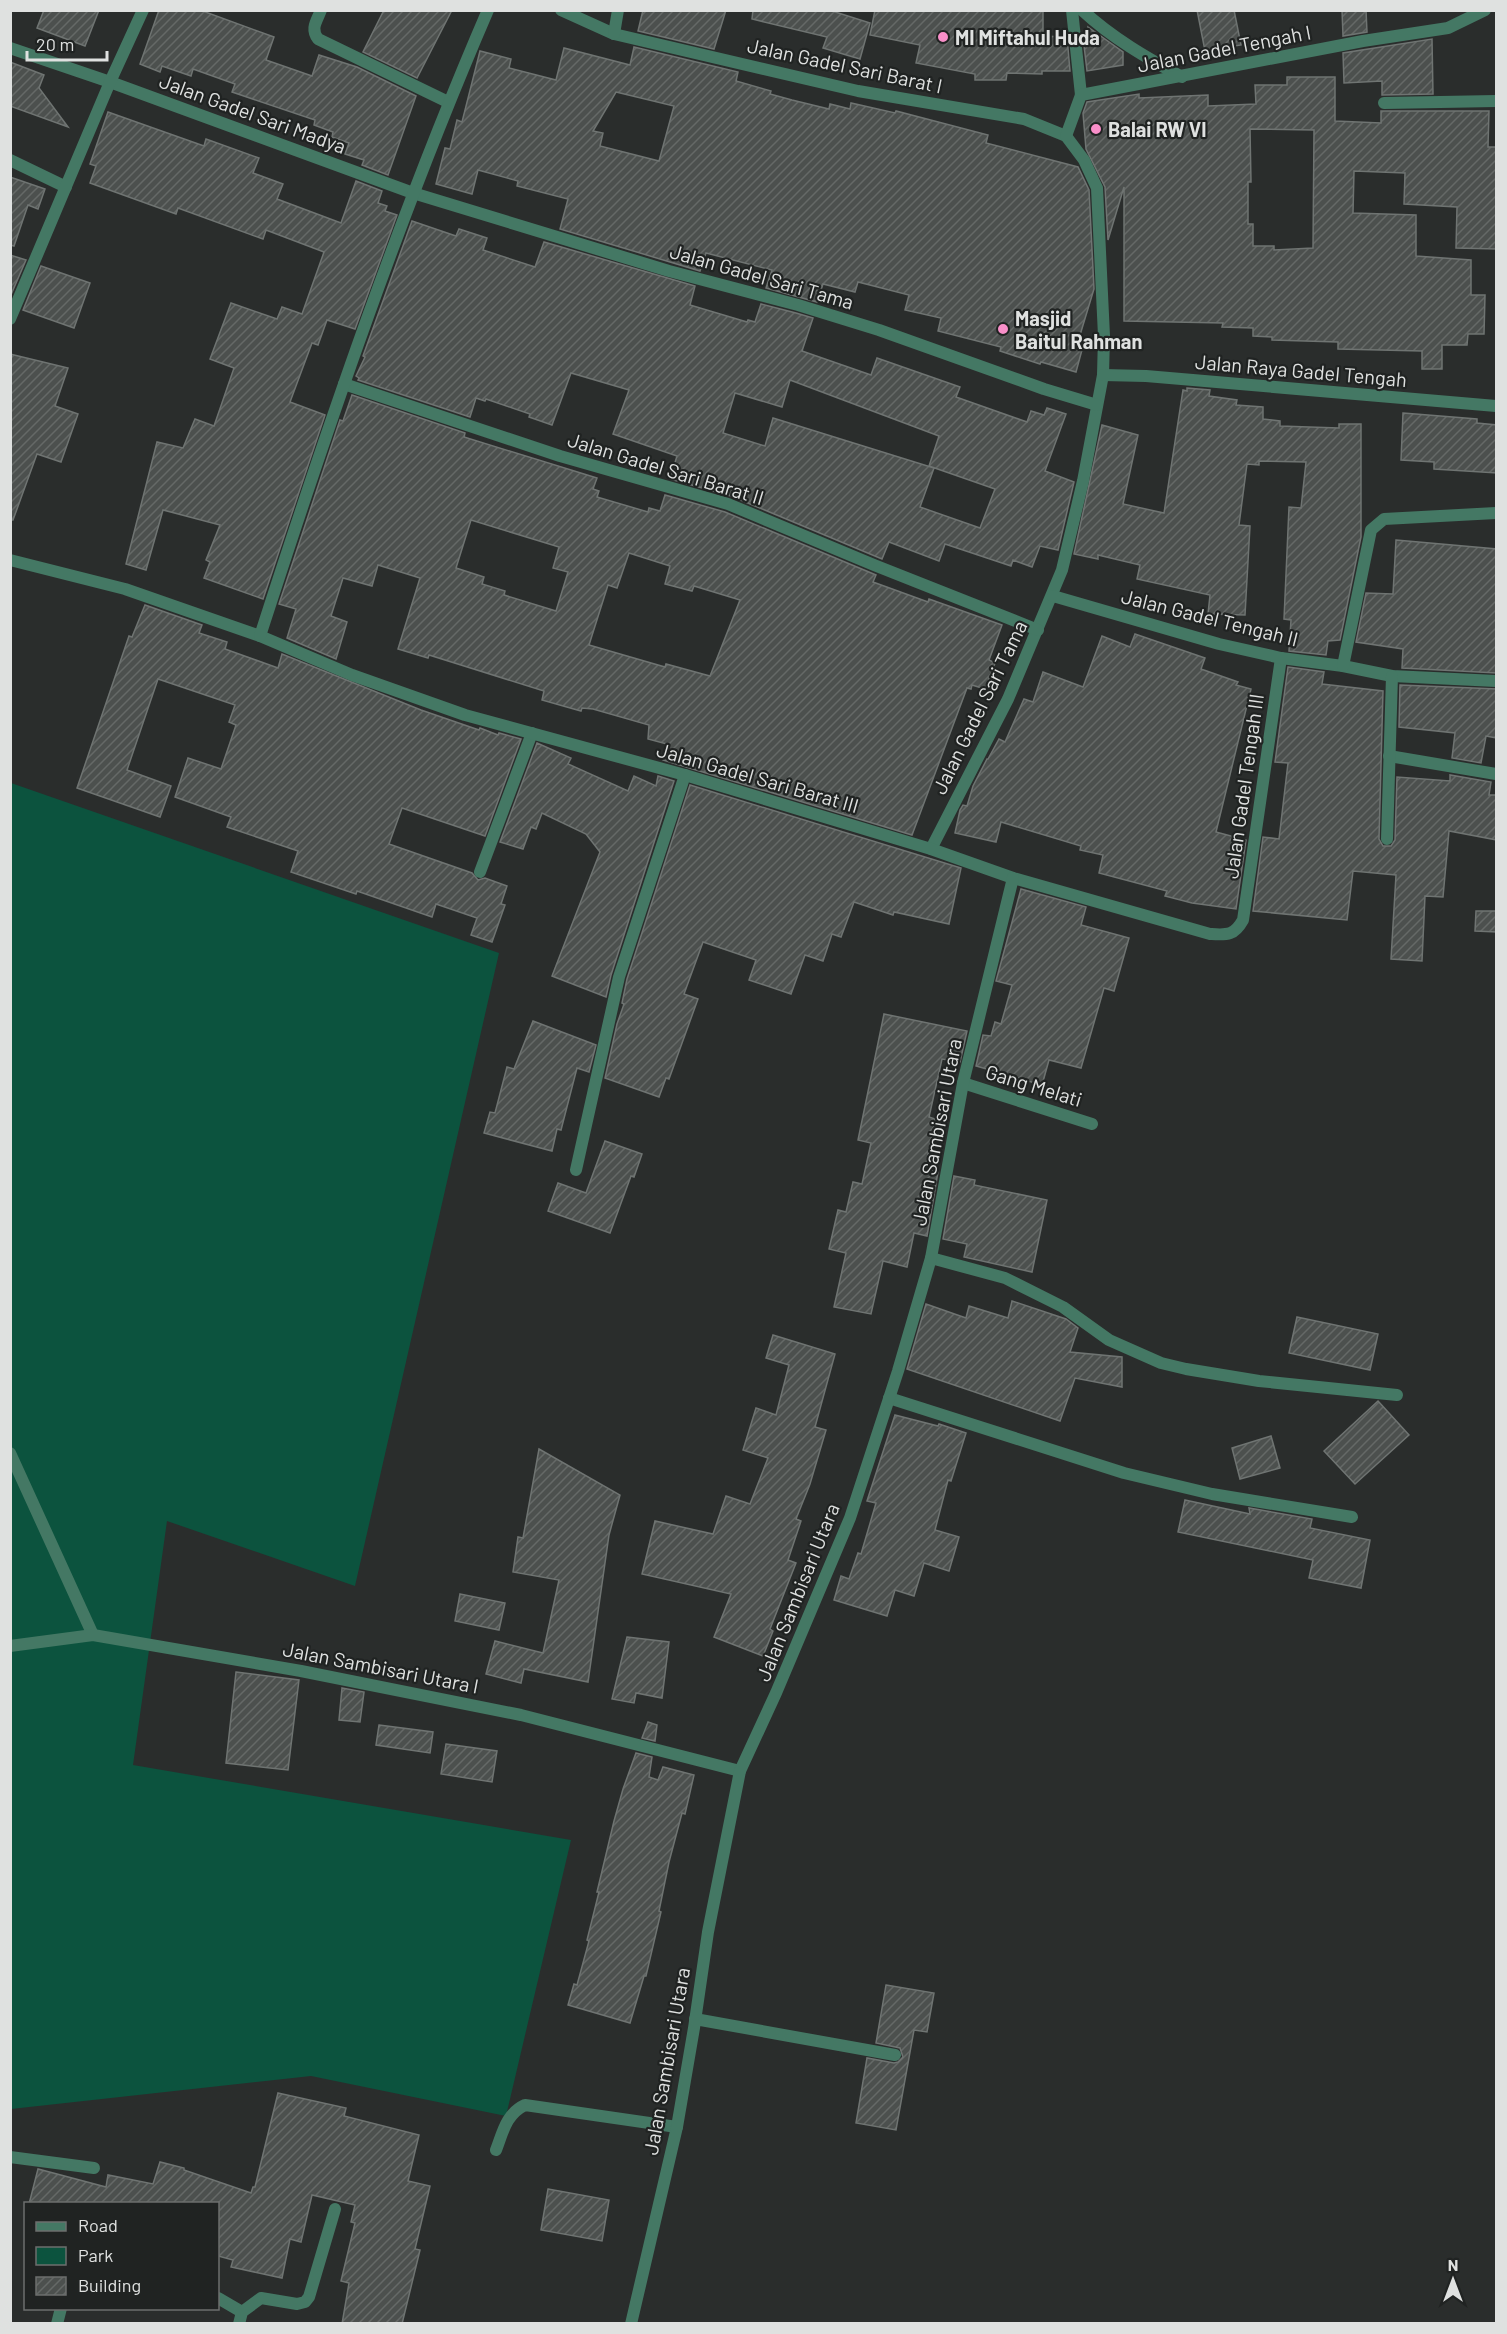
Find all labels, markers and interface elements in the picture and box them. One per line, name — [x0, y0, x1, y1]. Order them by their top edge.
street label: Jalan Gadel Tengah I — [1135, 19, 1313, 77]
scale bar — [27, 24, 106, 62]
place label: MI Miftahul Huda — [955, 25, 1100, 49]
marker: MI Miftahul Huda — [936, 30, 950, 44]
text: 20 m — [36, 33, 74, 55]
street label: Jalan Gadel Sari Barat I — [745, 33, 945, 97]
street label: Jalan Gadel Sari Madya — [156, 68, 350, 158]
place label: Balai RW VI — [1108, 117, 1207, 141]
marker: Balai RW VI — [1089, 122, 1103, 136]
street label: Jalan Gadel Sari Tama — [667, 238, 857, 314]
place label: Masjid Baitul Rahman — [1015, 306, 1142, 353]
marker: Masjid Baitul Rahman — [996, 322, 1010, 336]
street label: Jalan Raya Gadel Tengah — [1194, 349, 1408, 391]
street label: Jalan Gadel Sari Barat II — [565, 427, 767, 509]
street label: Jalan Gadel Tengah II — [1119, 583, 1301, 651]
street label: Jalan Gadel Sari Tama — [927, 616, 1031, 798]
street label: Jalan Gadel Tengah III — [1218, 692, 1268, 880]
street label: Jalan Gadel Sari Barat III — [654, 737, 862, 817]
street label: Jalan Sambisari Utara — [906, 1037, 966, 1227]
street label: Gang Melati — [983, 1059, 1085, 1111]
street label: Jalan Sambisari Utara — [750, 1499, 844, 1685]
street label: Jalan Sambisari Utara I — [281, 1636, 481, 1698]
street label: Jalan Sambisari Utara — [638, 1965, 694, 2157]
legend — [24, 2202, 219, 2310]
text: Road — [78, 2214, 118, 2236]
text: Park — [78, 2244, 113, 2266]
north arrow — [1423, 2250, 1483, 2310]
text: N — [1448, 2255, 1458, 2274]
text: Building — [78, 2274, 141, 2296]

